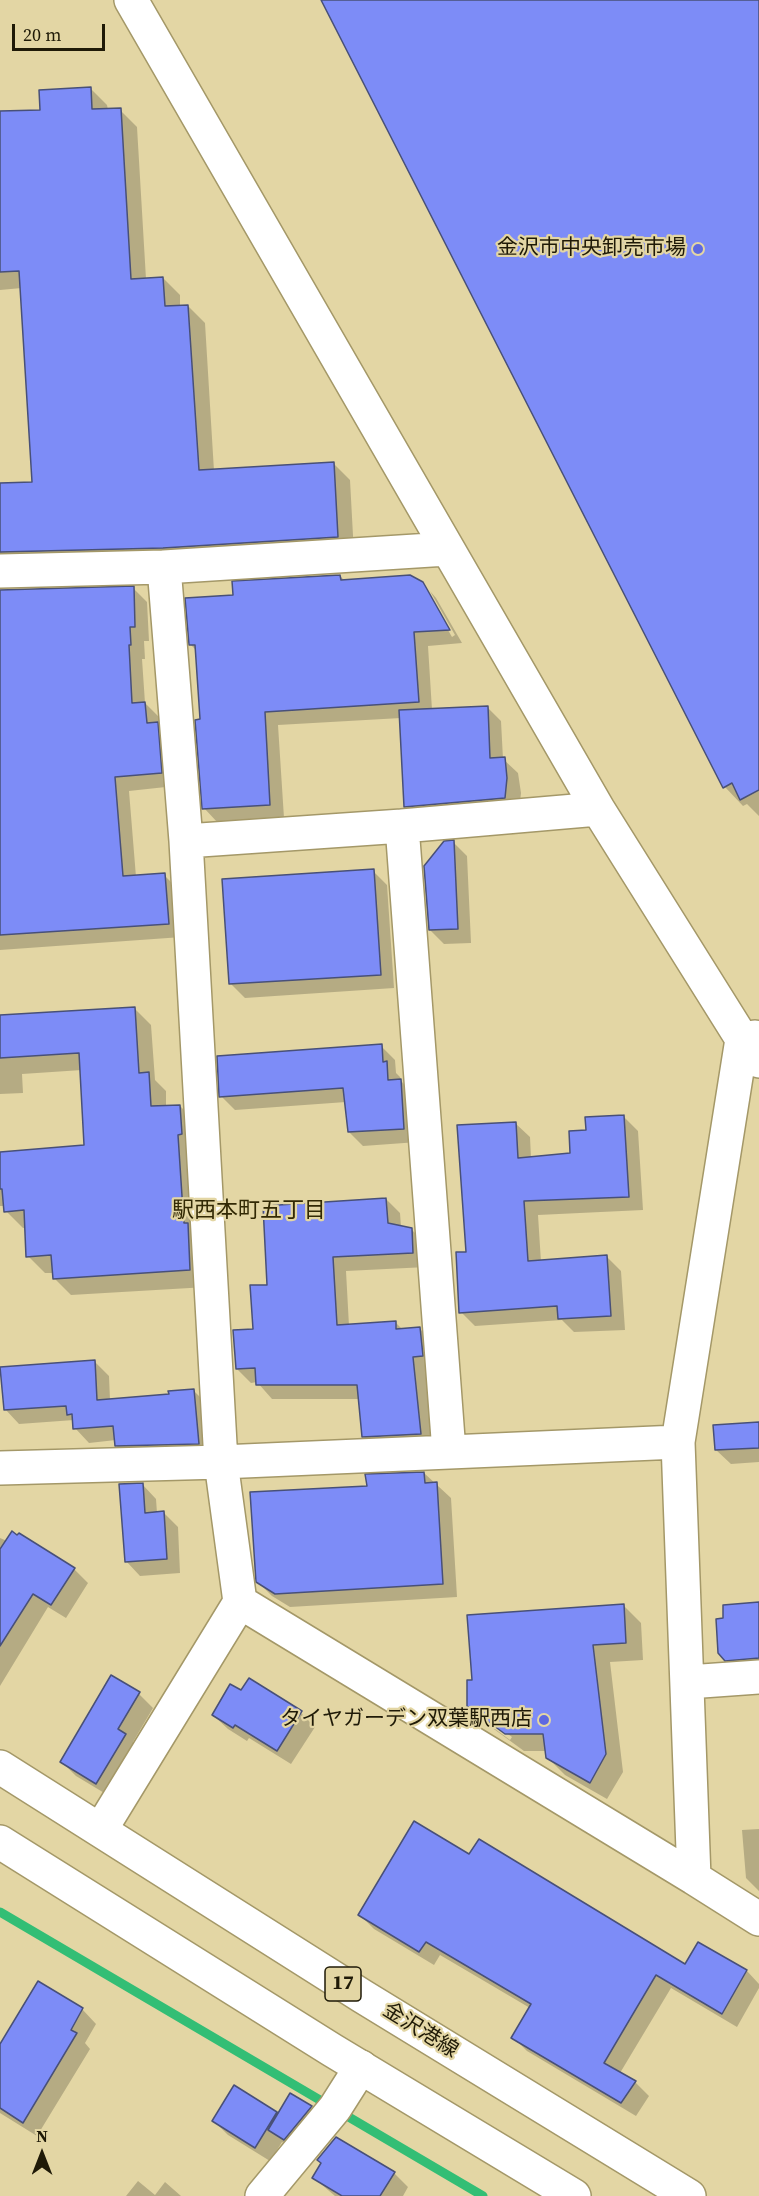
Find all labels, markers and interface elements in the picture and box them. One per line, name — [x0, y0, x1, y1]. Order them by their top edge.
scale bar — [15, 12, 108, 50]
text: 20 m — [23, 22, 61, 47]
place label: 金沢市中央卸売市場 — [497, 236, 686, 262]
marker: 金沢市中央卸売市場 — [691, 242, 705, 256]
district label: 駅西本町五丁目 — [172, 1198, 326, 1224]
place label: タイヤガーデン双葉駅西店 — [280, 1707, 532, 1733]
marker: タイヤガーデン双葉駅西店 — [537, 1713, 551, 1727]
road number: 17 — [325, 1967, 361, 2001]
street label: 金沢港線 — [378, 1998, 462, 2064]
north arrow — [12, 2124, 72, 2184]
text: N — [36, 2125, 48, 2147]

